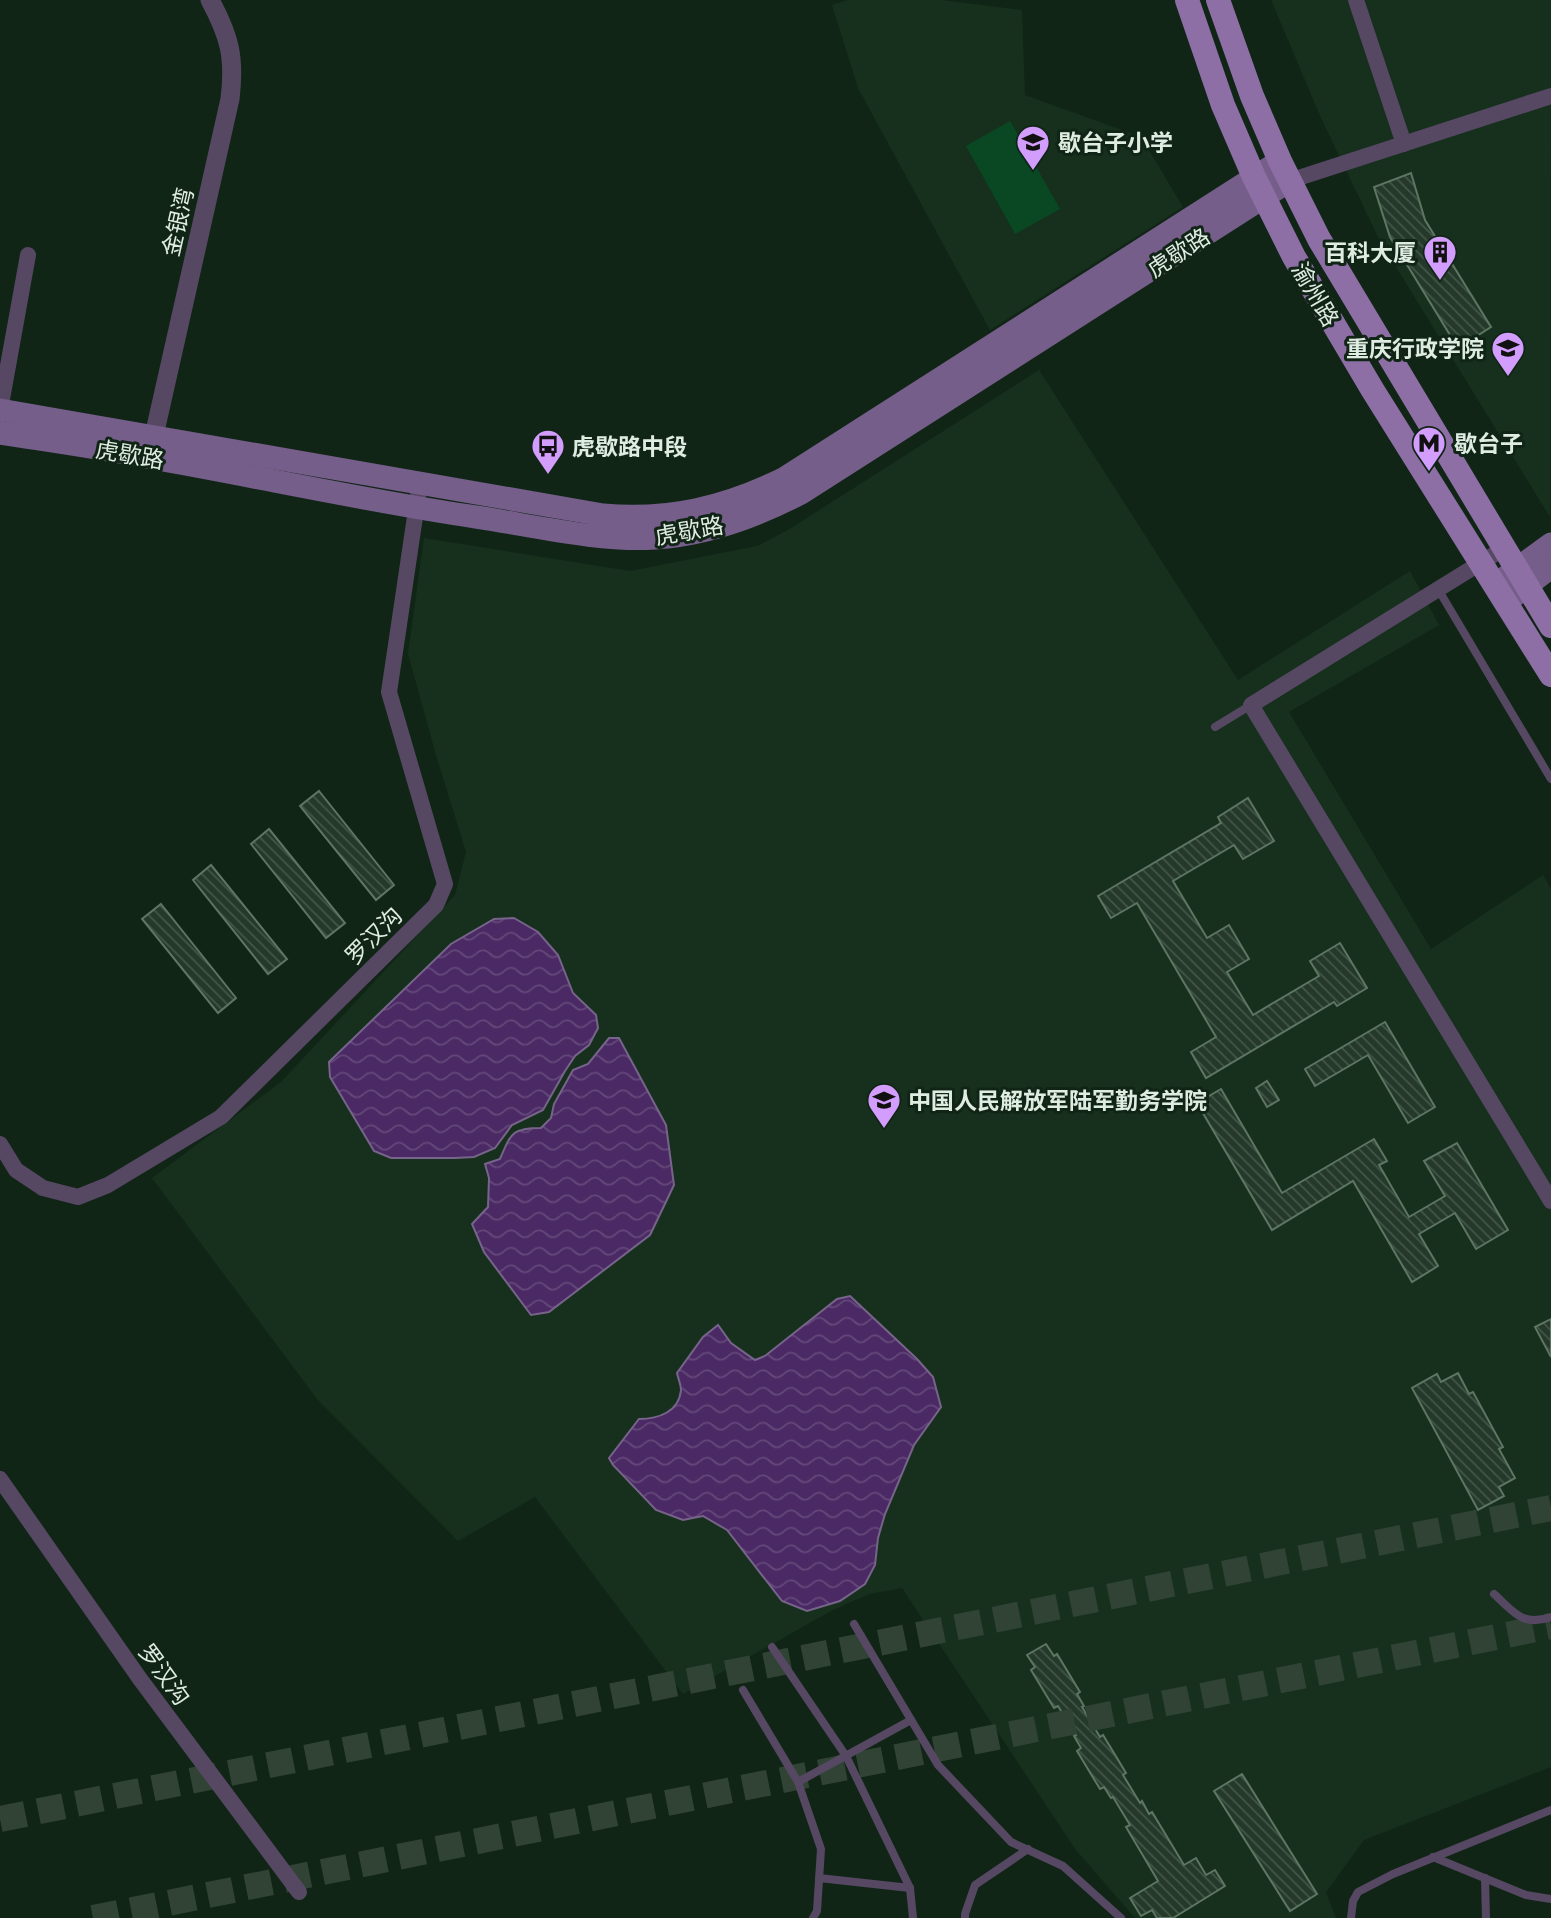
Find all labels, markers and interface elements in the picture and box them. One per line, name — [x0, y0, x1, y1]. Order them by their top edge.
school or university icon: 歇台子小学 — [1014, 123, 1052, 172]
place label: 歇台子小学 — [1058, 128, 1173, 156]
street label: 金银湾 — [156, 185, 198, 259]
street label: 虎歇路 — [1141, 221, 1215, 283]
building icon: 百科大厦 — [1421, 233, 1459, 282]
place label: 百科大厦 — [1324, 238, 1416, 266]
street label: 渝州路 — [1287, 257, 1345, 331]
school or university icon: 重庆行政学院 — [1489, 329, 1527, 378]
place label: 重庆行政学院 — [1346, 334, 1484, 362]
metro station icon: 歇台子 — [1410, 424, 1448, 473]
bus stop icon: 虎歇路中段 — [529, 427, 567, 476]
place label: 歇台子 — [1454, 429, 1523, 457]
place label: 虎歇路中段 — [572, 432, 687, 460]
street label: 虎歇路 — [94, 434, 166, 474]
street label: 虎歇路 — [653, 510, 725, 550]
street label: 罗汉沟 — [339, 901, 407, 969]
school or university icon: 中国人民解放军陆军勤务学院 — [865, 1081, 903, 1130]
place label: 中国人民解放军陆军勤务学院 — [908, 1086, 1207, 1114]
street label: 罗汉沟 — [133, 1638, 197, 1710]

